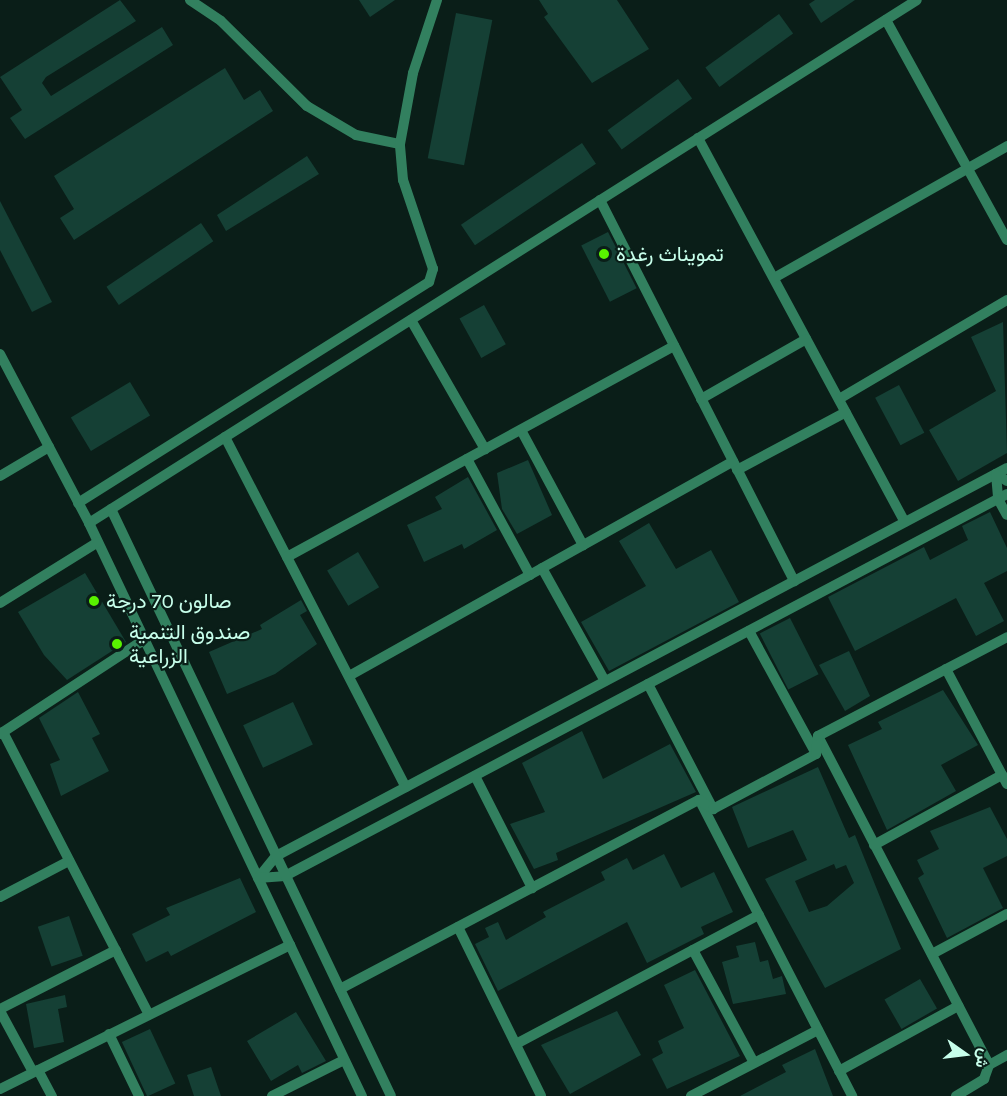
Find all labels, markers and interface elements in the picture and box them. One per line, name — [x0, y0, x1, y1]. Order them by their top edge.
place label: تمويناث رغدة — [616, 241, 724, 267]
marker: تمويناث رغدة — [597, 247, 611, 261]
place label: صالون 70 درجة — [106, 588, 232, 614]
marker: صالون 70 درجة — [87, 594, 101, 608]
place label: صندوق التنمية الزراعية — [129, 619, 250, 669]
marker: صندوق التنمية الزراعية — [110, 637, 124, 651]
north arrow — [935, 1024, 995, 1084]
text: ش — [971, 1047, 994, 1070]

